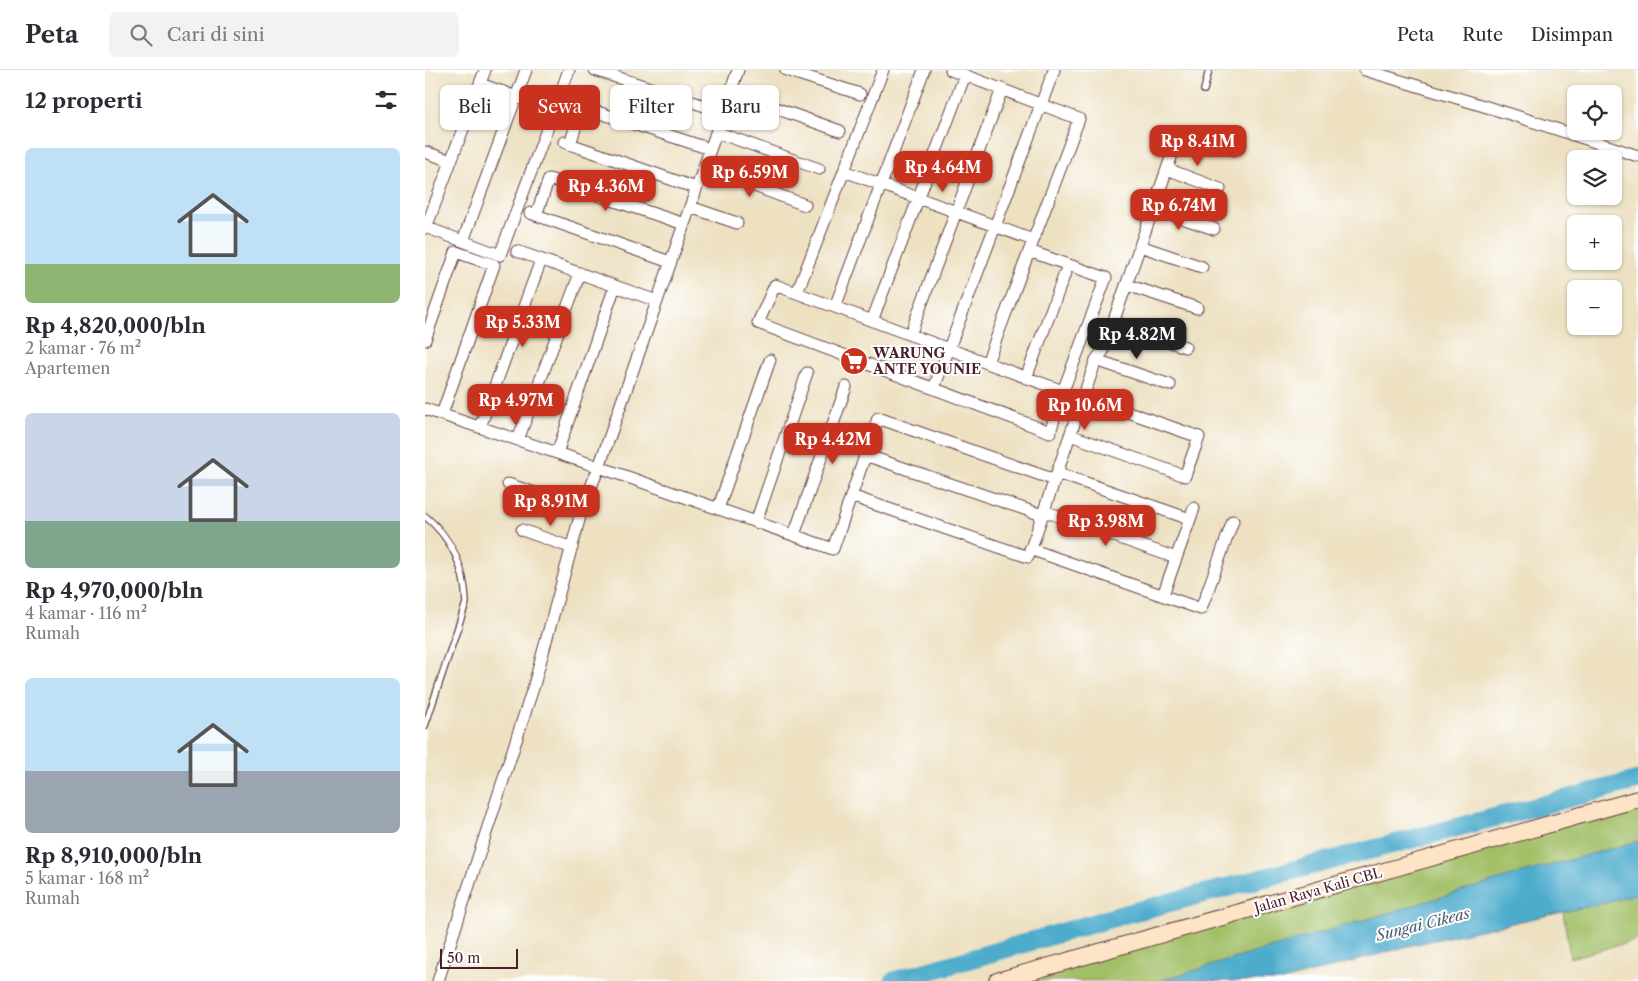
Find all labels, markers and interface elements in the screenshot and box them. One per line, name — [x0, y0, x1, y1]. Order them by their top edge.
search box — [109, 12, 459, 57]
text: Peta — [25, 20, 79, 49]
icon: search — [127, 21, 155, 49]
text: Cari di sini — [167, 23, 264, 46]
text: Peta — [1397, 24, 1434, 46]
text: Rute — [1462, 24, 1503, 46]
text: Disimpan — [1531, 24, 1613, 46]
chip: Beli — [440, 85, 509, 130]
chip: Sewa — [519, 85, 600, 130]
chip: Filter — [610, 85, 692, 130]
chip: Baru — [702, 85, 779, 130]
map controls — [1567, 85, 1622, 335]
button: locate — [1567, 85, 1622, 140]
icon: filters — [372, 86, 400, 114]
text: 12 properti — [25, 88, 142, 113]
pin: Rp 8.41M — [1146, 124, 1250, 167]
text: Rp 8.41M — [1161, 131, 1236, 151]
pin: Rp 4.64M — [891, 150, 995, 193]
button: layers — [1567, 150, 1622, 205]
pin: Rp 6.59M — [698, 156, 802, 198]
text: Rp 4.64M — [905, 157, 981, 177]
text: Rp 6.59M — [712, 162, 788, 182]
pin: Rp 4.36M — [554, 170, 658, 212]
text: Rp 4.36M — [568, 176, 644, 196]
icon: home — [168, 180, 258, 270]
pin: Rp 6.74M — [1127, 189, 1231, 231]
text: Rp 6.74M — [1141, 195, 1217, 215]
button: + — [1567, 215, 1622, 270]
button: − — [1567, 280, 1622, 335]
pin: Rp 5.33M — [471, 306, 575, 348]
text: Rp 5.33M — [485, 312, 561, 332]
text: Rp 4,820,000/bln — [25, 313, 206, 338]
pin: Rp 4.82M — [1085, 318, 1189, 360]
text: Rp 4.82M — [1098, 324, 1176, 344]
text: 2 kamar · 76 m² — [25, 338, 141, 358]
place label: WARUNG ANTE YOUNIE — [872, 344, 981, 378]
supermarket icon: WARUNG ANTE YOUNIE — [839, 346, 869, 376]
text: Apartemen — [25, 358, 110, 378]
pin: Rp 4.97M — [464, 384, 568, 426]
pin: Rp 10.6M — [1033, 388, 1137, 431]
text: Rp 4.97M — [478, 390, 554, 410]
text: Rp 10.6M — [1047, 395, 1123, 415]
pin: Rp 4.42M — [781, 422, 885, 465]
text: Rp 4.42M — [795, 429, 871, 449]
icon: home — [168, 445, 258, 535]
pin: Rp 8.91M — [499, 484, 603, 527]
text: Rp 8.91M — [514, 491, 588, 511]
pin: Rp 3.98M — [1054, 504, 1158, 547]
text: Rp 3.98M — [1068, 511, 1144, 531]
text: Rp 4,970,000/bln — [25, 578, 203, 603]
text: 4 kamar · 116 m² — [25, 603, 147, 623]
text: Rumah — [25, 623, 80, 643]
icon: home — [168, 710, 258, 800]
text: Rp 8,910,000/bln — [25, 843, 202, 868]
street label: Jalan Raya Kali CBL — [1250, 863, 1384, 917]
text: 5 kamar · 168 m² — [25, 868, 149, 888]
text: Rumah — [25, 888, 80, 908]
water label: Sungai Cikeas — [1373, 903, 1472, 945]
scale bar — [440, 946, 517, 969]
text: 50 m — [447, 949, 480, 967]

